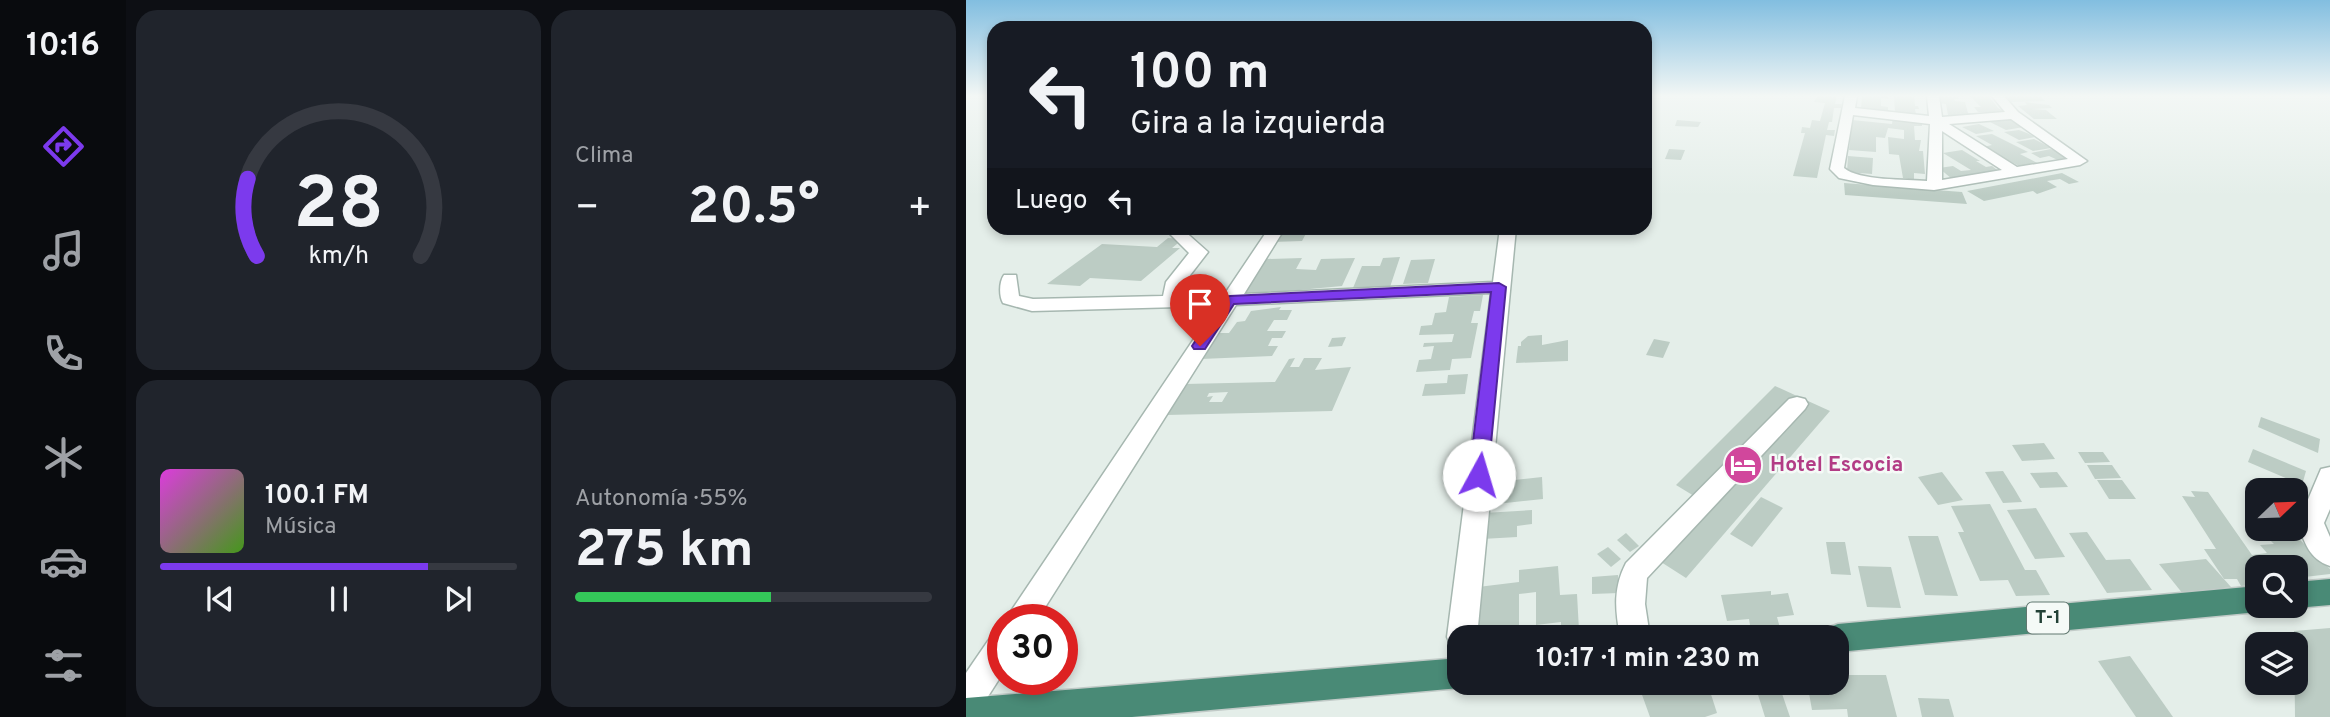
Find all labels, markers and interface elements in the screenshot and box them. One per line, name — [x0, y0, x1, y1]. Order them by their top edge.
text: 10:16 — [26, 27, 100, 67]
text: 100 m — [1130, 44, 1269, 106]
icon: left — [1015, 49, 1106, 140]
text: Gira a la izquierda — [1130, 105, 1386, 145]
icon: directions — [39, 122, 88, 171]
text: Clima — [575, 142, 633, 171]
text: 28 — [293, 162, 384, 254]
text: 20.5° — [687, 176, 820, 242]
icon: left — [1102, 182, 1140, 220]
text: − — [575, 185, 600, 234]
text: + — [907, 185, 932, 234]
text: Luego — [1015, 185, 1088, 218]
icon: music — [39, 226, 88, 275]
text: km/h — [308, 241, 369, 273]
pin — [1170, 274, 1230, 346]
icon: arrive — [1181, 285, 1219, 323]
icon: phone — [39, 329, 88, 378]
icon: climate — [39, 433, 88, 482]
position arrow — [1442, 438, 1516, 512]
hotel icon: Hotel Escocia — [1722, 444, 1764, 486]
place label: Hotel Escocia — [1770, 452, 1903, 479]
north arrow — [2245, 478, 2308, 541]
map controls — [2245, 478, 2308, 695]
text: 100.1 FM — [265, 480, 369, 513]
text: Autonomía · 55% — [575, 485, 747, 514]
text: Música — [265, 513, 336, 542]
text: 275 km — [575, 519, 754, 585]
icon: car — [39, 537, 88, 586]
button: search — [2245, 555, 2308, 618]
icon: previous — [201, 580, 239, 618]
icon: pause — [320, 580, 358, 618]
icon: next — [439, 580, 477, 618]
road number: T-1 — [2027, 603, 2069, 634]
speed limit sign: 30 — [987, 604, 1078, 695]
button: layers — [2245, 632, 2308, 695]
icon: filters — [39, 641, 88, 690]
text: 10:17 · 1 min · 230 m — [1536, 643, 1760, 676]

